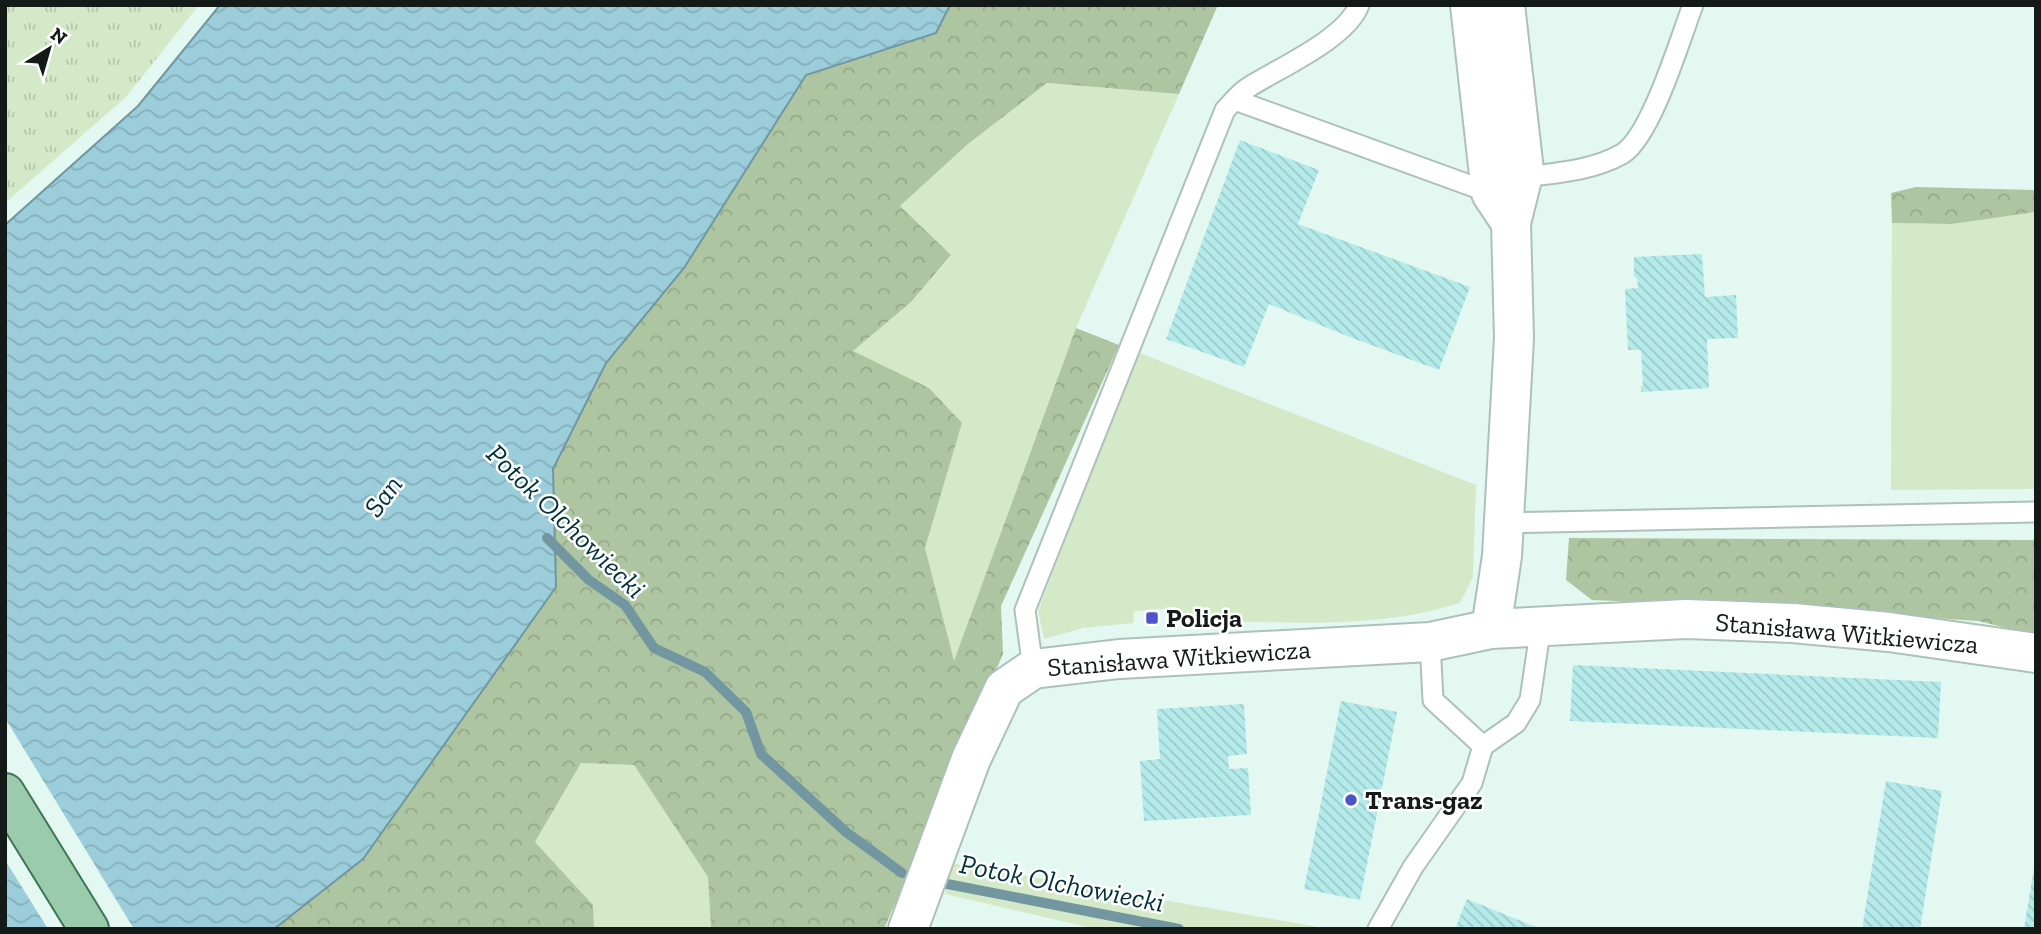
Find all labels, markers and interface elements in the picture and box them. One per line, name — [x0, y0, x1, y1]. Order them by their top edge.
north arrow — [14, 14, 84, 84]
text: N — [46, 22, 72, 49]
water label: Potok Olchowiecki — [480, 437, 652, 605]
water label: San — [357, 469, 409, 523]
place label: Policja — [1166, 602, 1242, 634]
street label: Stanisława Witkiewicza — [1714, 606, 1980, 660]
marker: Policja — [1144, 610, 1160, 626]
street label: Stanisława Witkiewicza — [1046, 633, 1312, 683]
place label: Trans-gaz — [1365, 784, 1483, 816]
marker: Trans-gaz — [1343, 792, 1359, 808]
water label: Potok Olchowiecki — [957, 847, 1167, 919]

